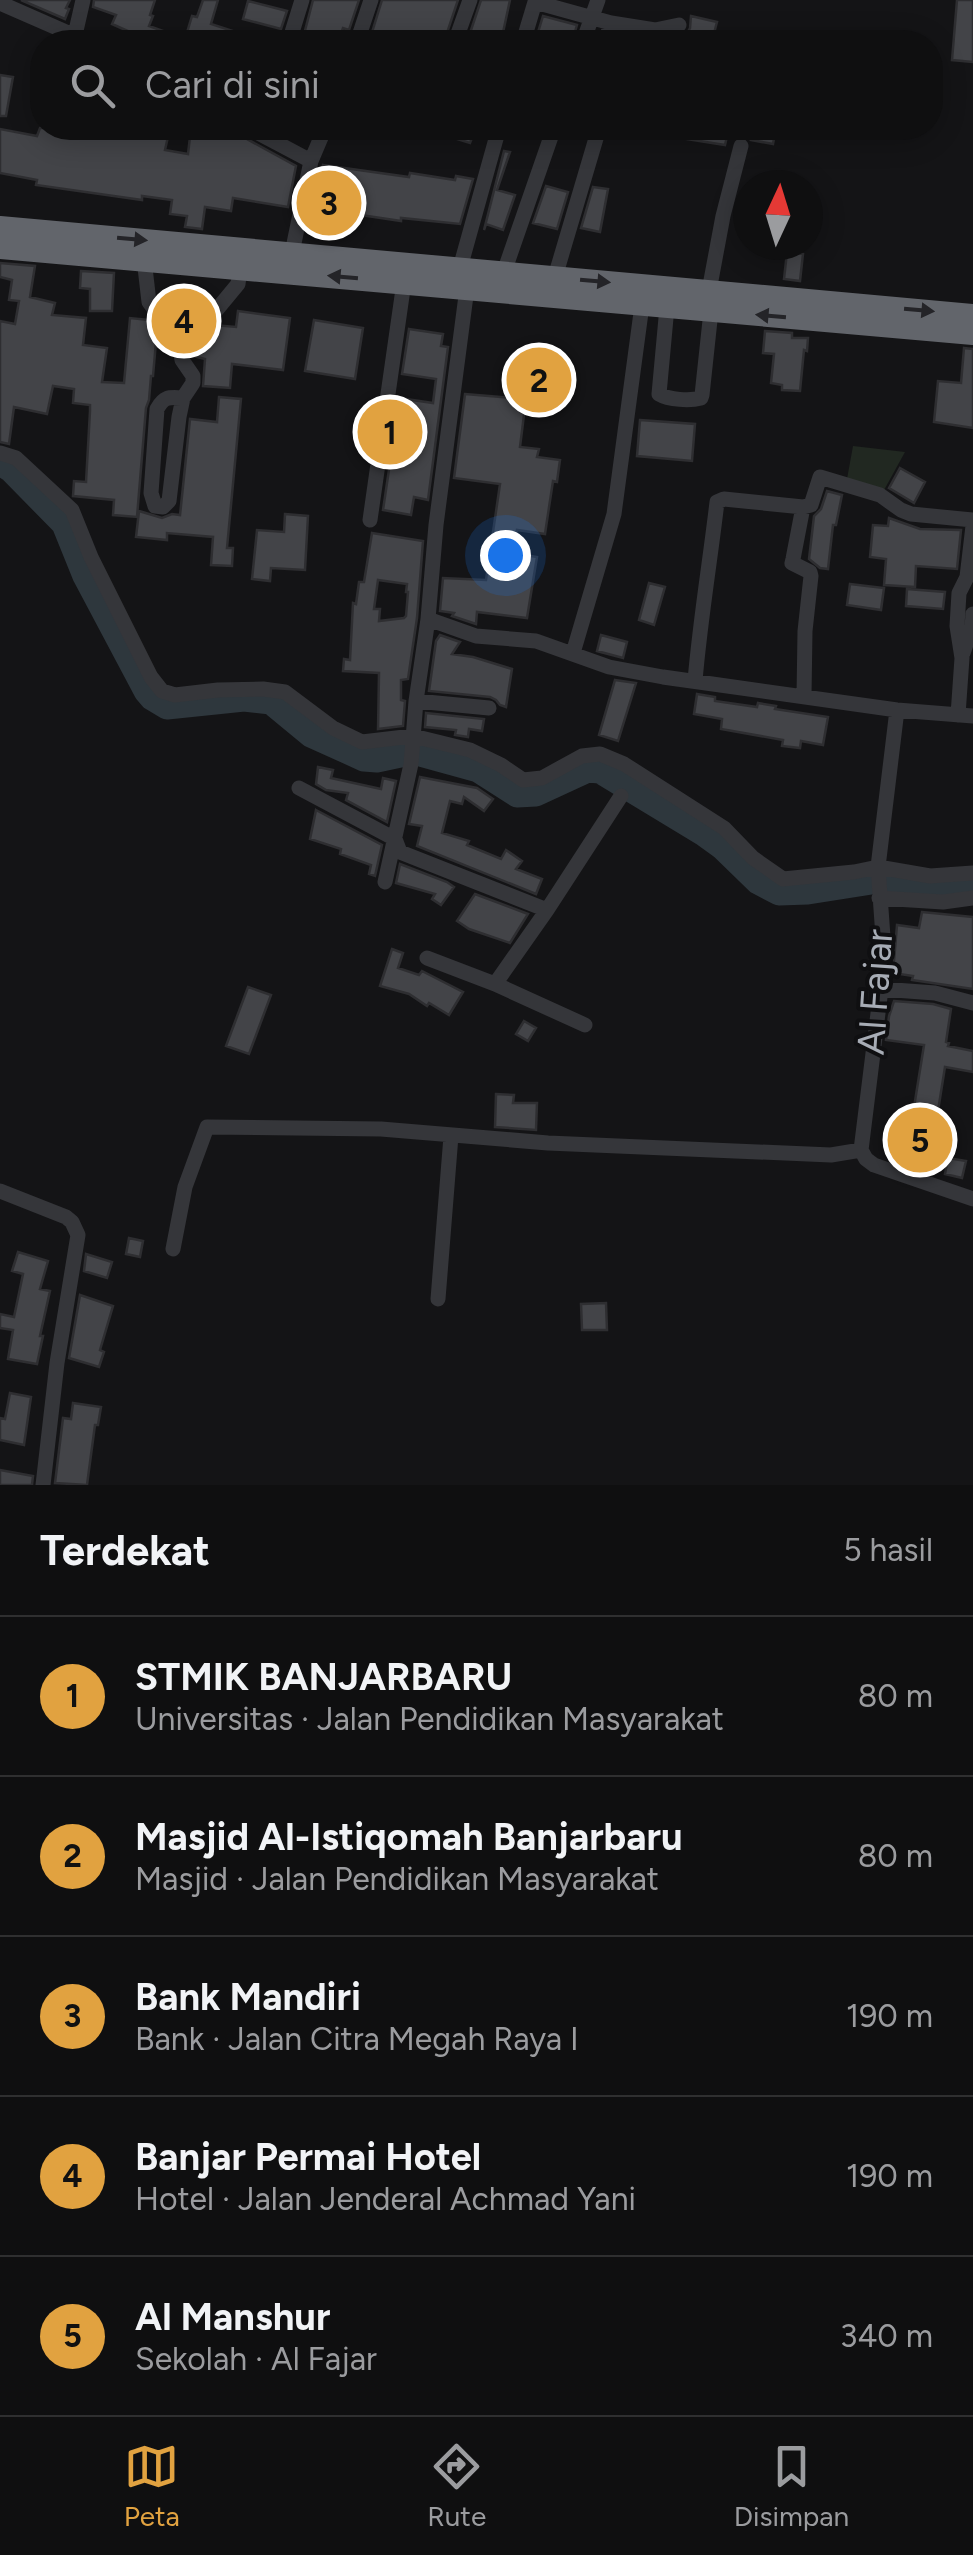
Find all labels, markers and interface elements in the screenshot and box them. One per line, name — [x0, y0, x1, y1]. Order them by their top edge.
search box — [30, 30, 943, 140]
icon: search — [65, 58, 120, 113]
text: Cari di sini — [145, 62, 320, 108]
pin: 3 — [296, 166, 362, 240]
north arrow — [733, 170, 823, 260]
one-way arrow — [117, 232, 148, 248]
one-way arrow — [327, 269, 358, 285]
one-way arrow — [580, 273, 612, 289]
pin: 4 — [152, 284, 216, 358]
one-way arrow — [903, 303, 935, 319]
one-way arrow — [755, 308, 787, 324]
pin: 2 — [506, 342, 572, 418]
pin: 1 — [358, 394, 422, 470]
your location — [480, 530, 531, 581]
street label: Al Fajar — [848, 928, 902, 1056]
pin: 5 — [888, 1102, 952, 1178]
text: Terdekat — [40, 1525, 210, 1576]
text: 5 hasil — [843, 1531, 933, 1569]
text: STMIK BANJARBARU — [135, 1654, 512, 1700]
text: 1 — [66, 1677, 79, 1715]
text: 80 m — [858, 1677, 933, 1715]
text: Universitas · Jalan Pendidikan Masyarakat — [135, 1700, 724, 1738]
text: Masjid Al-Istiqomah Banjarbaru — [135, 1814, 682, 1860]
text: 2 — [63, 1837, 82, 1875]
text: 80 m — [858, 1837, 933, 1875]
text: Masjid · Jalan Pendidikan Masyarakat — [135, 1860, 659, 1898]
text: Bank Mandiri — [135, 1974, 361, 2020]
text: 3 — [64, 1997, 81, 2035]
text: 190 m — [846, 1997, 933, 2035]
text: Bank · Jalan Citra Megah Raya I — [135, 2020, 579, 2058]
text: Banjar Permai Hotel — [135, 2134, 481, 2180]
text: 4 — [62, 2157, 83, 2195]
text: 190 m — [846, 2157, 933, 2195]
text: Hotel · Jalan Jenderal Achmad Yani — [135, 2180, 636, 2218]
text: Al Manshur — [135, 2294, 330, 2340]
text: 5 — [63, 2317, 82, 2355]
text: 340 m — [840, 2317, 933, 2355]
text: Sekolah · Al Fajar — [135, 2340, 377, 2378]
tab: Peta — [124, 2439, 180, 2533]
tab: Rute — [427, 2439, 486, 2533]
tab: Disimpan — [734, 2439, 849, 2533]

